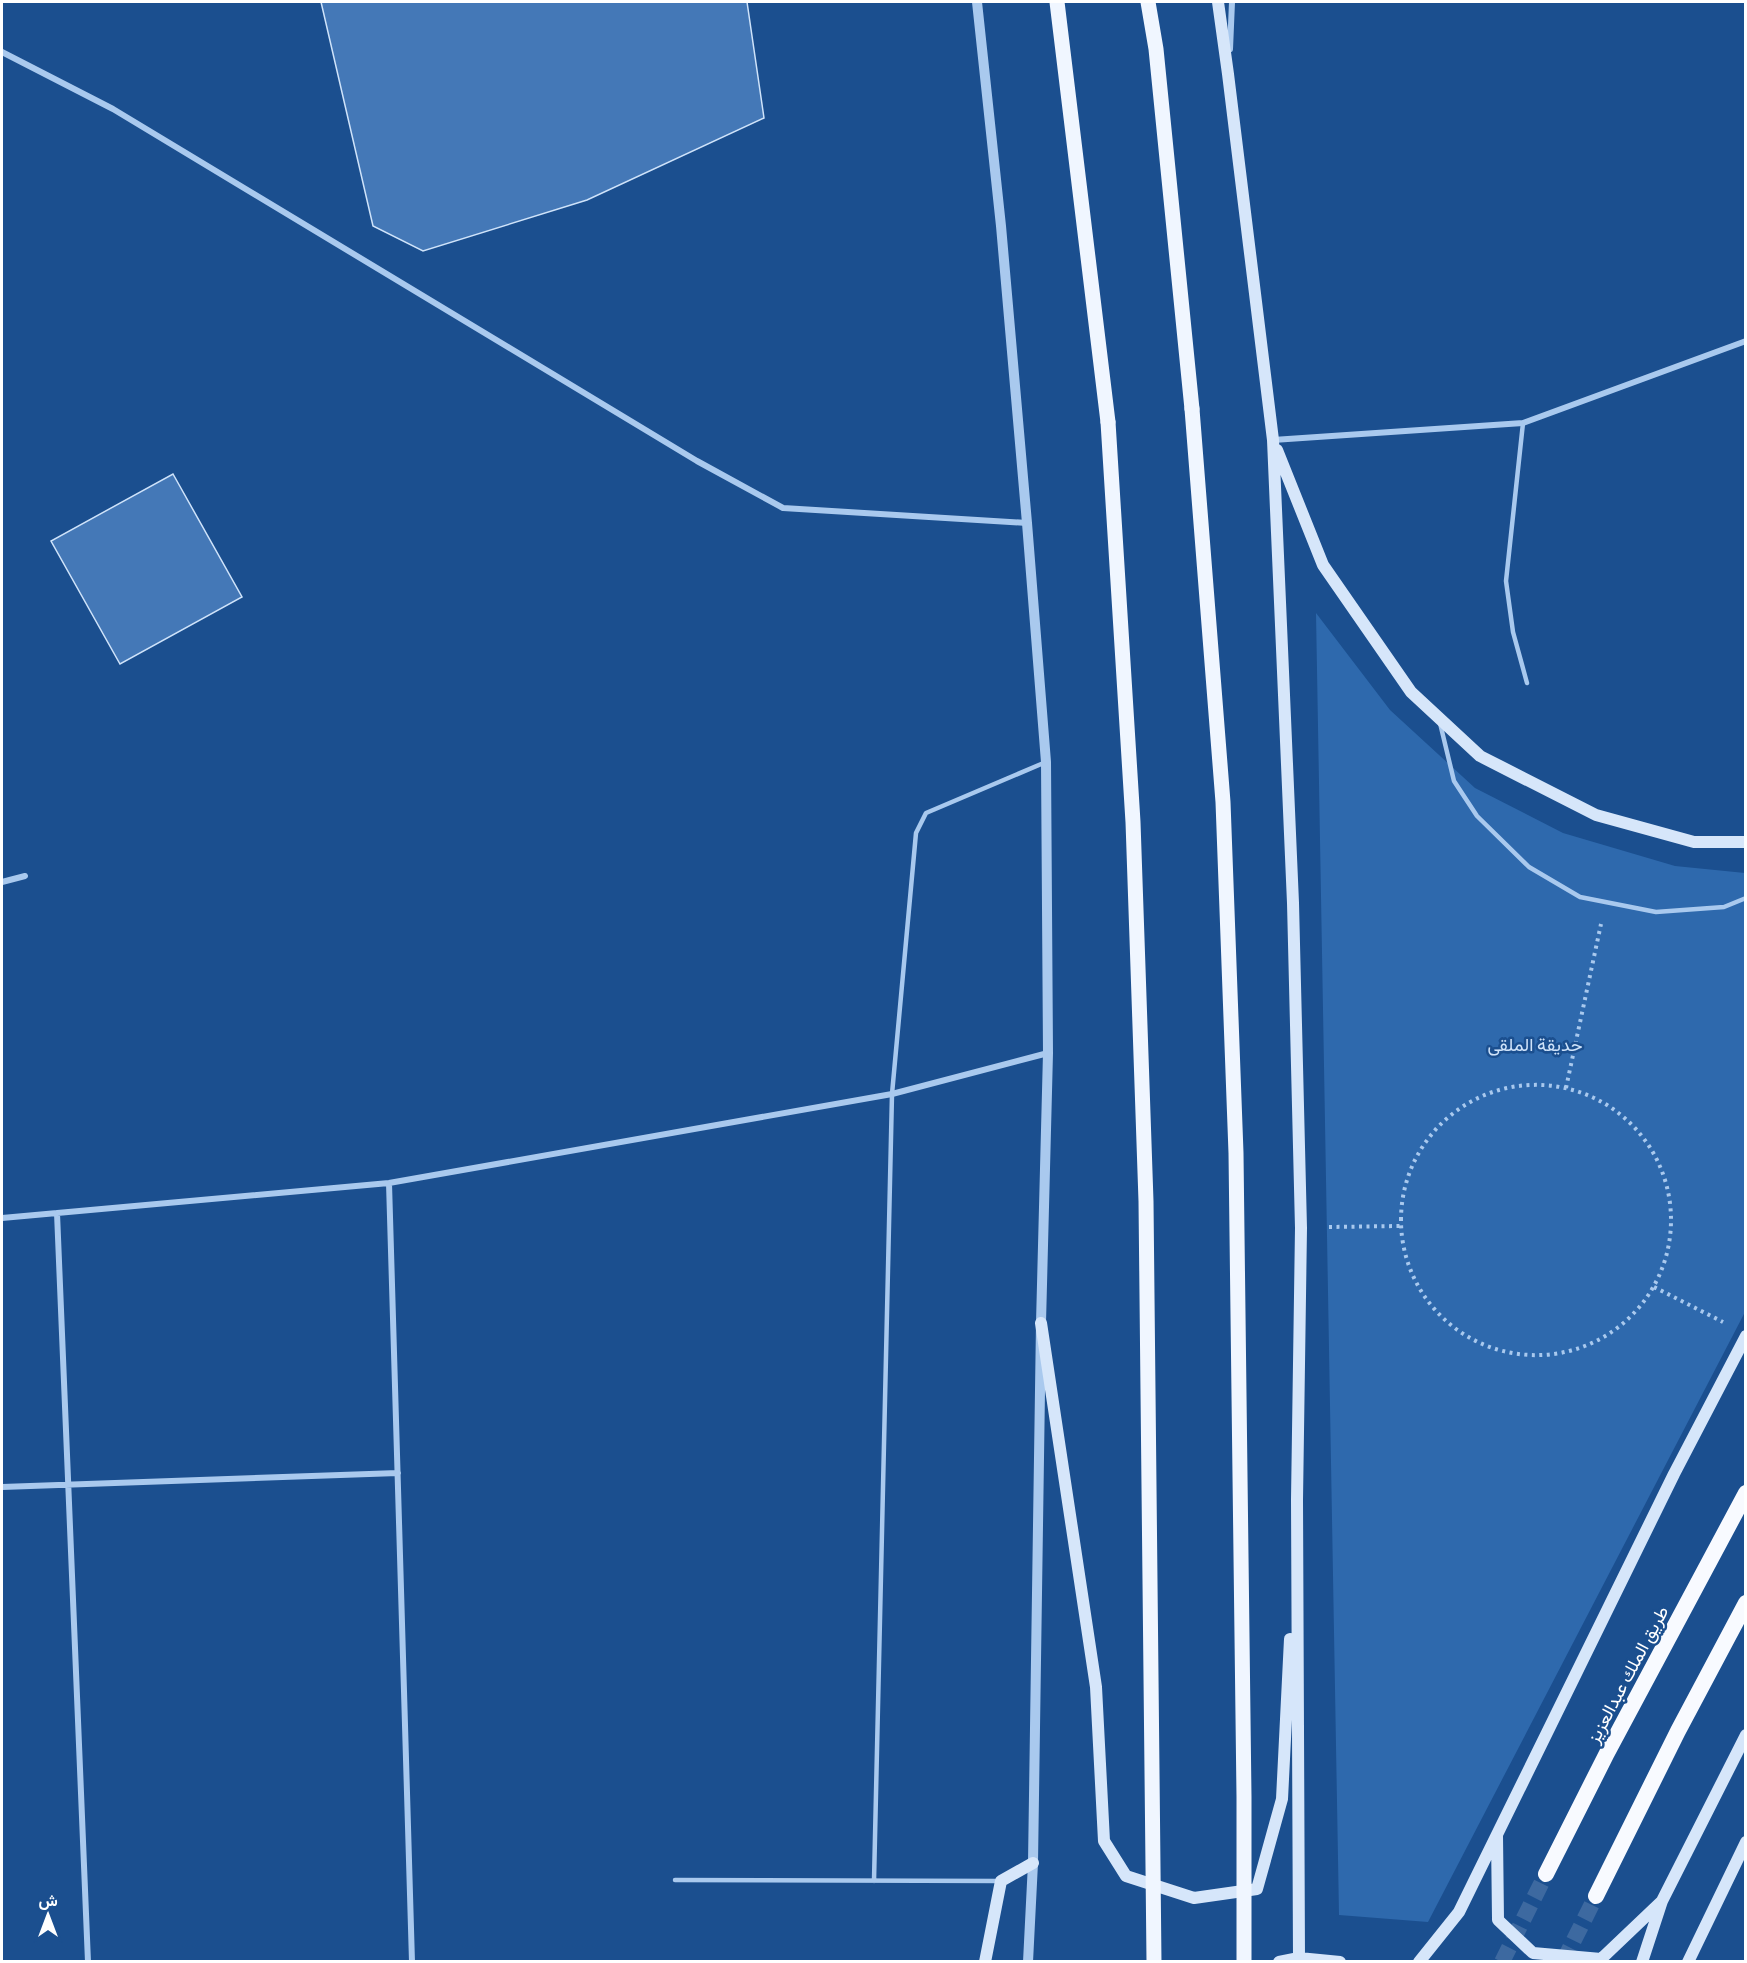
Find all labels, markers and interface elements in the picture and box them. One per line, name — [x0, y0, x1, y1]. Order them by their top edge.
park label: حديقة الملقى — [1487, 1033, 1583, 1056]
street label: طريق الملك عبدالعزيز — [1581, 1602, 1673, 1748]
north arrow — [18, 1885, 78, 1945]
text: ش — [38, 1890, 58, 1910]

